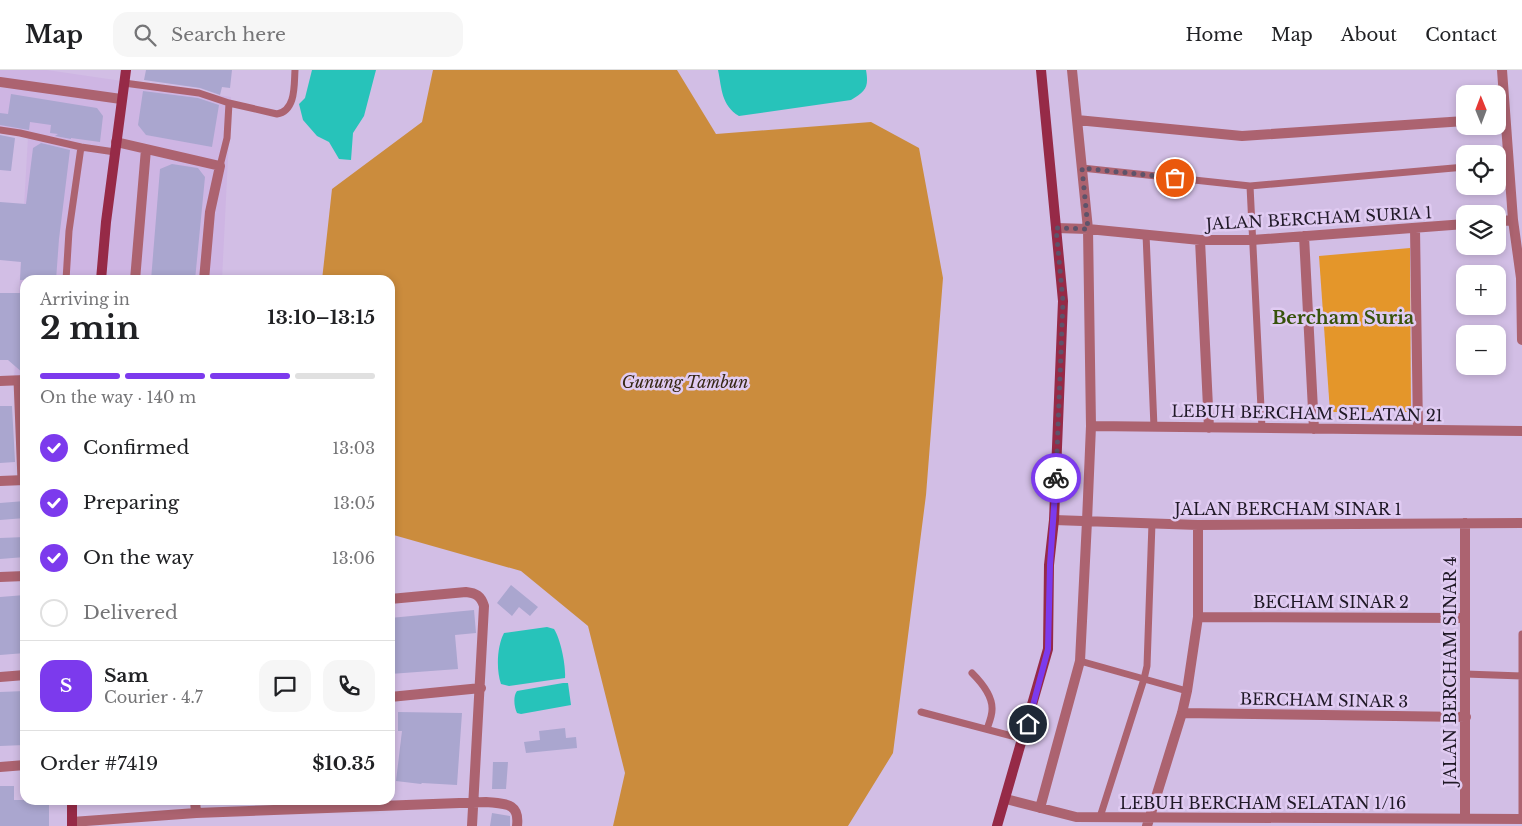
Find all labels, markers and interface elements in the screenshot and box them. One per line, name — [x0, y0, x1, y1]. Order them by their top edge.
search box — [113, 12, 463, 57]
text: Map — [25, 20, 83, 49]
icon: search — [131, 21, 159, 49]
text: Search here — [171, 23, 286, 46]
text: Home — [1185, 24, 1243, 46]
text: Map — [1271, 24, 1313, 46]
text: About — [1341, 24, 1397, 46]
text: Contact — [1425, 24, 1497, 46]
north arrow — [1456, 85, 1506, 135]
map controls — [1456, 85, 1506, 375]
button: locate — [1456, 145, 1506, 195]
pin — [1154, 157, 1196, 199]
icon: bag — [1161, 164, 1189, 192]
street label: JALAN BERCHAM SURIA 1 — [1203, 202, 1433, 234]
button: layers — [1456, 205, 1506, 255]
button: + — [1456, 265, 1506, 315]
text: Arriving in — [40, 289, 130, 309]
text: 13:10–13:15 — [267, 306, 375, 329]
district label: Bercham Suria — [1272, 307, 1415, 329]
text: 2 min — [40, 308, 140, 348]
button: − — [1456, 325, 1506, 375]
park label: Gunung Tambun — [622, 372, 748, 392]
text: On the way · 140 m — [40, 387, 196, 407]
street label: LEBUH BERCHAM SELATAN 21 — [1171, 401, 1443, 425]
icon: check — [40, 434, 68, 462]
text: Confirmed — [83, 436, 189, 459]
text: 13:03 — [332, 438, 375, 458]
courier — [1031, 453, 1081, 503]
icon: bike — [1042, 464, 1070, 492]
icon: check — [40, 489, 68, 517]
text: Preparing — [83, 491, 179, 514]
text: 13:05 — [333, 493, 375, 513]
street label: JALAN BERCHAM SINAR 1 — [1172, 499, 1402, 519]
icon: check — [40, 544, 68, 572]
text: On the way — [83, 546, 194, 569]
text: 13:06 — [332, 548, 375, 568]
street label: JALAN BERCHAM SINAR 4 — [1440, 556, 1460, 788]
street label: BECHAM SINAR 2 — [1253, 592, 1409, 612]
text: Delivered — [83, 601, 178, 624]
button: chat — [259, 660, 311, 712]
button: phone — [323, 660, 375, 712]
text: Sam — [104, 664, 149, 687]
text: S — [60, 674, 72, 697]
text: Courier · 4.7 — [104, 687, 203, 707]
street label: BERCHAM SINAR 3 — [1240, 689, 1408, 711]
pin — [1007, 703, 1049, 745]
icon: home — [1014, 710, 1042, 738]
text: Order #7419 — [40, 752, 158, 775]
text: $10.35 — [312, 752, 375, 775]
street label: LEBUH BERCHAM SELATAN 1/16 — [1120, 793, 1406, 813]

